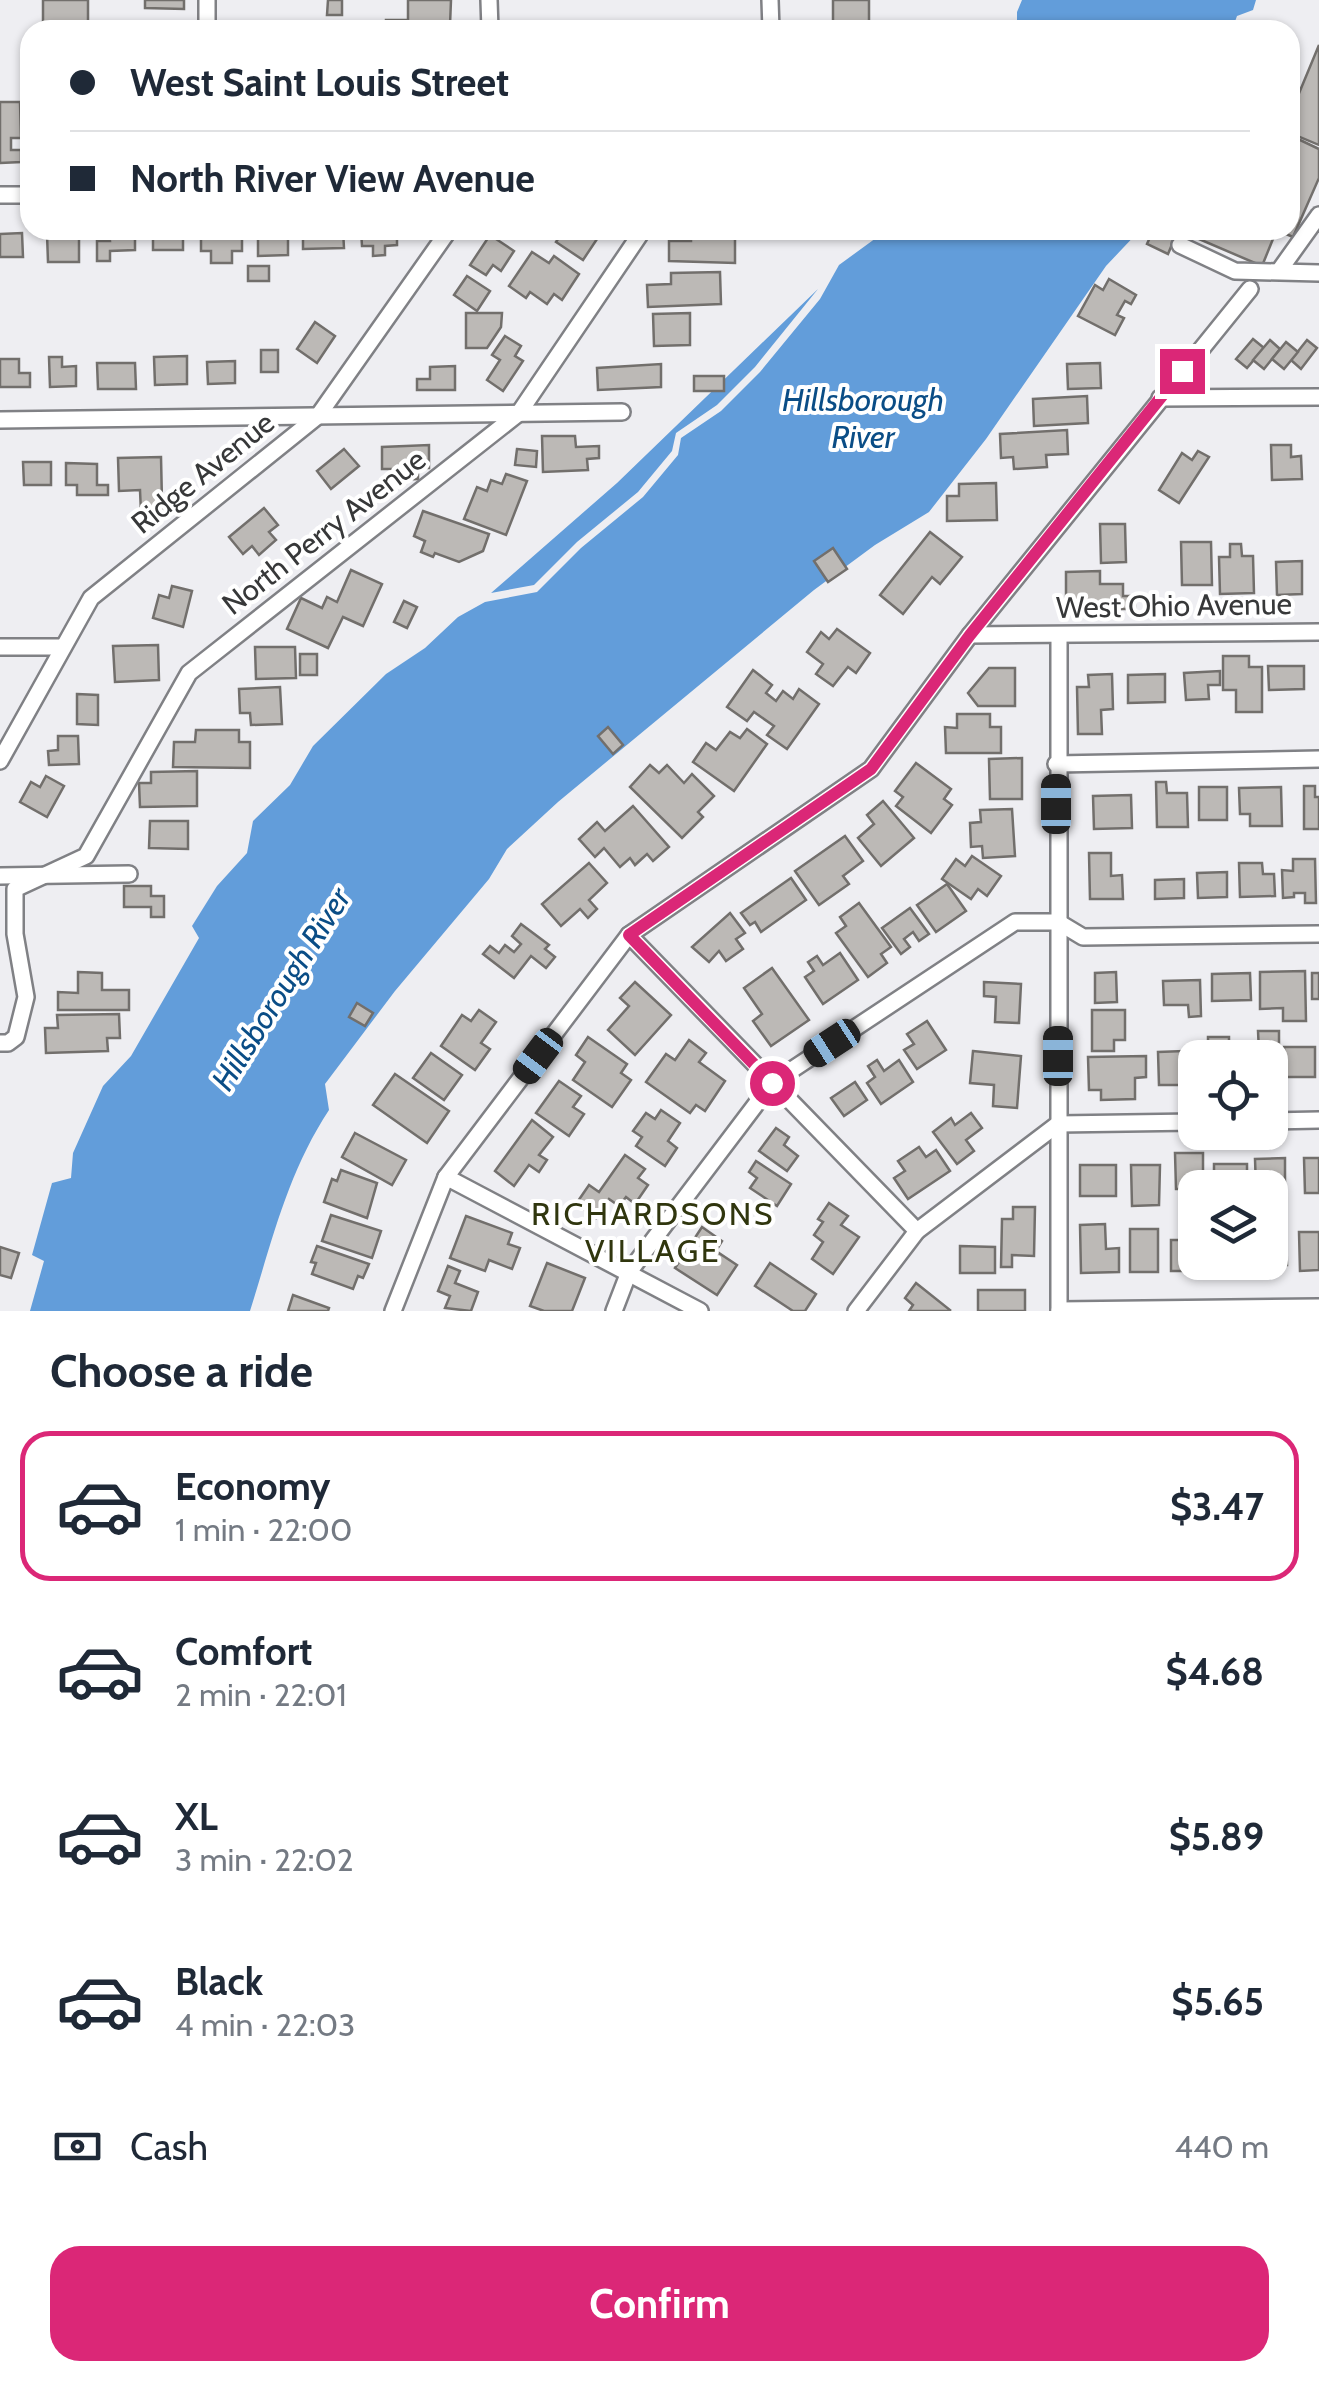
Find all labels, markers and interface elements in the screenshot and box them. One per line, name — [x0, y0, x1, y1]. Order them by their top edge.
text: West Saint Louis Street — [130, 59, 509, 106]
text: North River View Avenue — [130, 155, 535, 202]
route end — [1160, 349, 1205, 394]
water label: Hillsborough River — [782, 380, 944, 456]
street label: Ridge Avenue — [124, 404, 282, 541]
street label: North Perry Avenue — [215, 441, 433, 623]
street label: West Ohio Avenue — [1056, 585, 1292, 626]
car — [1041, 774, 1071, 834]
water label: Hillsborough River — [203, 879, 359, 1097]
car — [799, 1014, 865, 1072]
car — [508, 1023, 568, 1089]
car — [1043, 1026, 1073, 1086]
map controls — [1178, 1040, 1288, 1280]
button: locate — [1178, 1040, 1288, 1150]
route start — [750, 1061, 795, 1106]
button: layers — [1178, 1170, 1288, 1280]
district label: RICHARDSONS VILLAGE — [531, 1194, 775, 1270]
text: Choose a ride — [50, 1344, 313, 1398]
icon: car — [55, 1461, 145, 1551]
text: Economy — [175, 1463, 330, 1510]
text: $3.47 — [1170, 1483, 1264, 1530]
text: 1 min · 22:00 — [175, 1510, 352, 1549]
icon: car — [55, 1626, 145, 1716]
text: Comfort — [175, 1628, 312, 1675]
text: $4.68 — [1166, 1648, 1264, 1695]
text: 2 min · 22:01 — [175, 1675, 347, 1714]
icon: car — [55, 1791, 145, 1881]
text: XL — [175, 1793, 218, 1840]
text: $5.89 — [1169, 1813, 1264, 1860]
text: 3 min · 22:02 — [175, 1840, 354, 1879]
icon: car — [55, 1956, 145, 2046]
text: Black — [175, 1958, 263, 2005]
text: $5.65 — [1171, 1978, 1264, 2025]
text: 4 min · 22:03 — [175, 2005, 355, 2044]
icon: cash — [50, 2119, 105, 2174]
text: Cash — [130, 2123, 208, 2170]
text: 440 m — [1174, 2127, 1269, 2166]
button: Confirm — [50, 2246, 1269, 2361]

